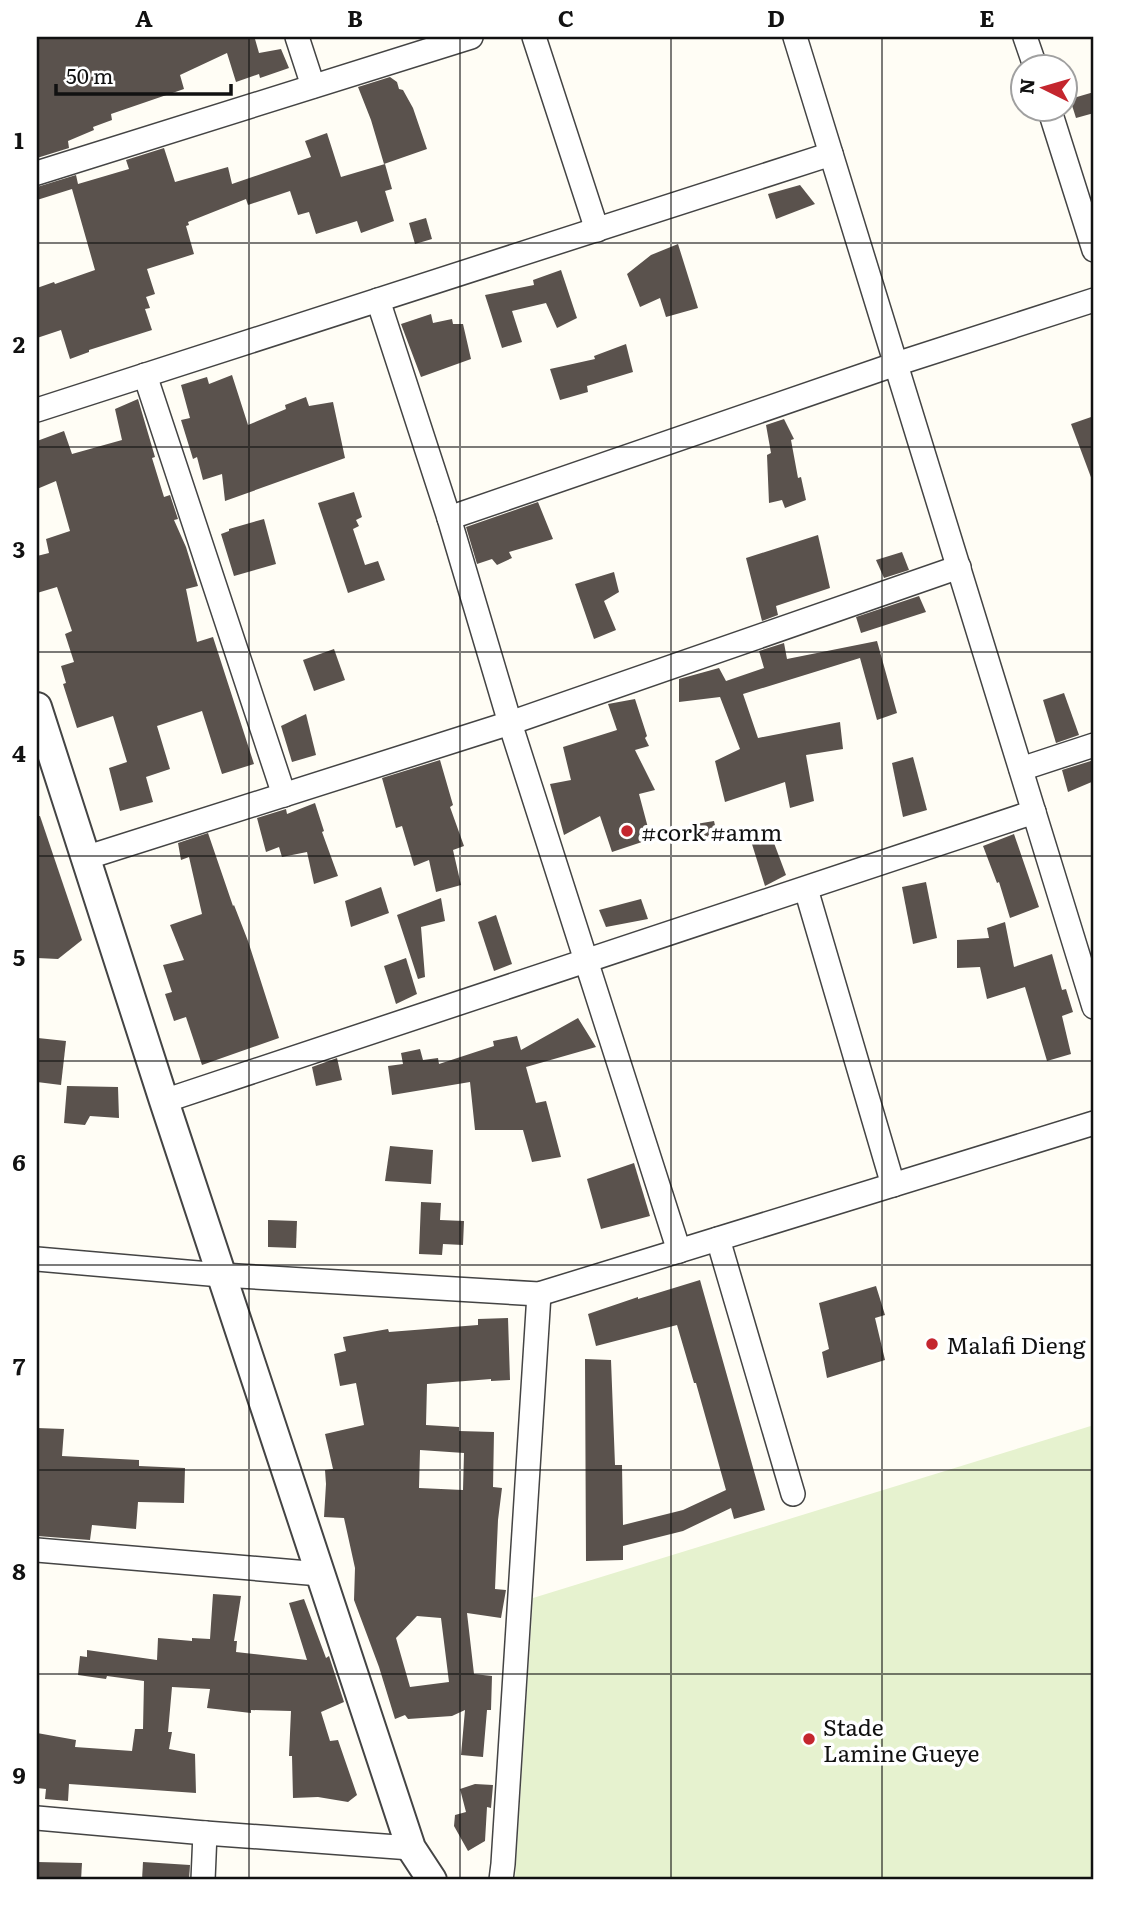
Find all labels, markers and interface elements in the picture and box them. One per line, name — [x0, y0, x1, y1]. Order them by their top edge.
text: A — [135, 0, 153, 34]
text: B — [347, 0, 363, 34]
text: C — [558, 0, 574, 34]
text: D — [767, 0, 785, 34]
text: E — [979, 0, 995, 34]
scale bar — [56, 52, 231, 96]
north arrow — [1009, 52, 1078, 122]
text: 50 m — [66, 59, 113, 90]
text: N — [1011, 77, 1041, 96]
text: 1 — [14, 122, 24, 156]
text: 2 — [13, 326, 25, 360]
text: 3 — [13, 531, 25, 565]
text: 4 — [12, 735, 26, 769]
place label: #cork #amm — [641, 814, 782, 848]
marker: #cork #amm — [619, 823, 635, 839]
text: 5 — [13, 939, 25, 973]
text: 6 — [12, 1144, 26, 1178]
place label: Malafi Dieng — [946, 1327, 1086, 1361]
marker: Malafi Dieng — [924, 1336, 940, 1352]
text: 7 — [13, 1348, 26, 1382]
text: 8 — [12, 1553, 26, 1587]
place label: Stade Lamine Gueye — [823, 1709, 980, 1769]
marker: Stade Lamine Gueye — [801, 1731, 817, 1747]
text: 9 — [12, 1757, 26, 1791]

